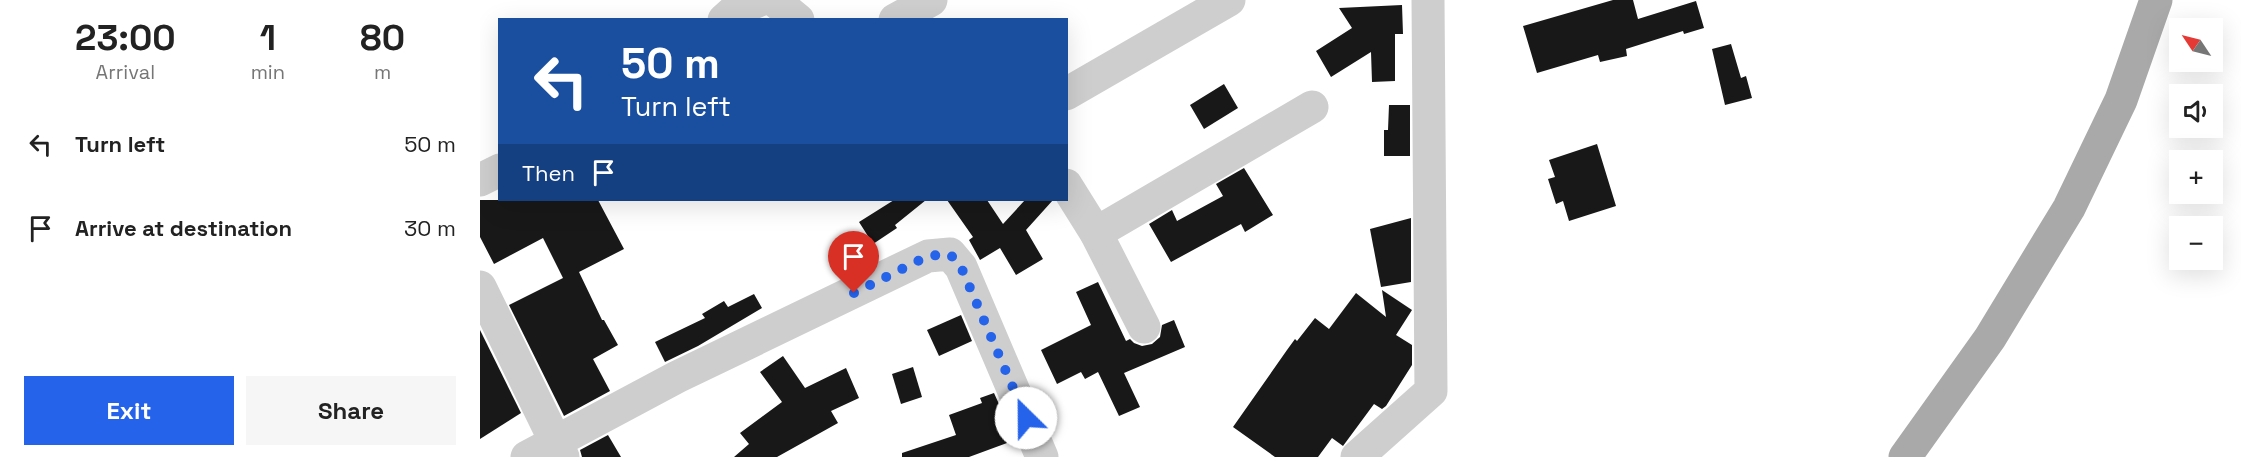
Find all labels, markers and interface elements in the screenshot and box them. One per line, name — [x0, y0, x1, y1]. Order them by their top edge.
text: 23:00 — [75, 15, 176, 61]
text: 1 — [260, 15, 276, 61]
text: 80 — [360, 15, 405, 61]
north arrow — [2169, 18, 2223, 72]
map controls — [2169, 18, 2223, 270]
text: 50 m — [621, 37, 720, 90]
icon: left — [522, 42, 600, 120]
text: Arrival — [96, 59, 155, 85]
text: min — [251, 59, 285, 85]
text: m — [374, 59, 391, 85]
button: sound — [2169, 84, 2223, 138]
text: Turn left — [621, 89, 731, 124]
icon: left — [24, 128, 57, 161]
text: Turn left — [75, 130, 165, 158]
text: 50 m — [404, 130, 456, 158]
button: + — [2169, 150, 2223, 204]
icon: arrive — [587, 156, 620, 189]
text: Then — [522, 159, 575, 187]
icon: arrive — [24, 212, 57, 245]
text: Arrive at destination — [75, 214, 292, 242]
text: 30 m — [404, 214, 456, 242]
button: − — [2169, 216, 2223, 270]
pin — [828, 231, 879, 293]
icon: arrive — [837, 240, 870, 273]
button: Exit — [24, 376, 234, 445]
button: Share — [246, 376, 456, 445]
position arrow — [994, 386, 1058, 450]

